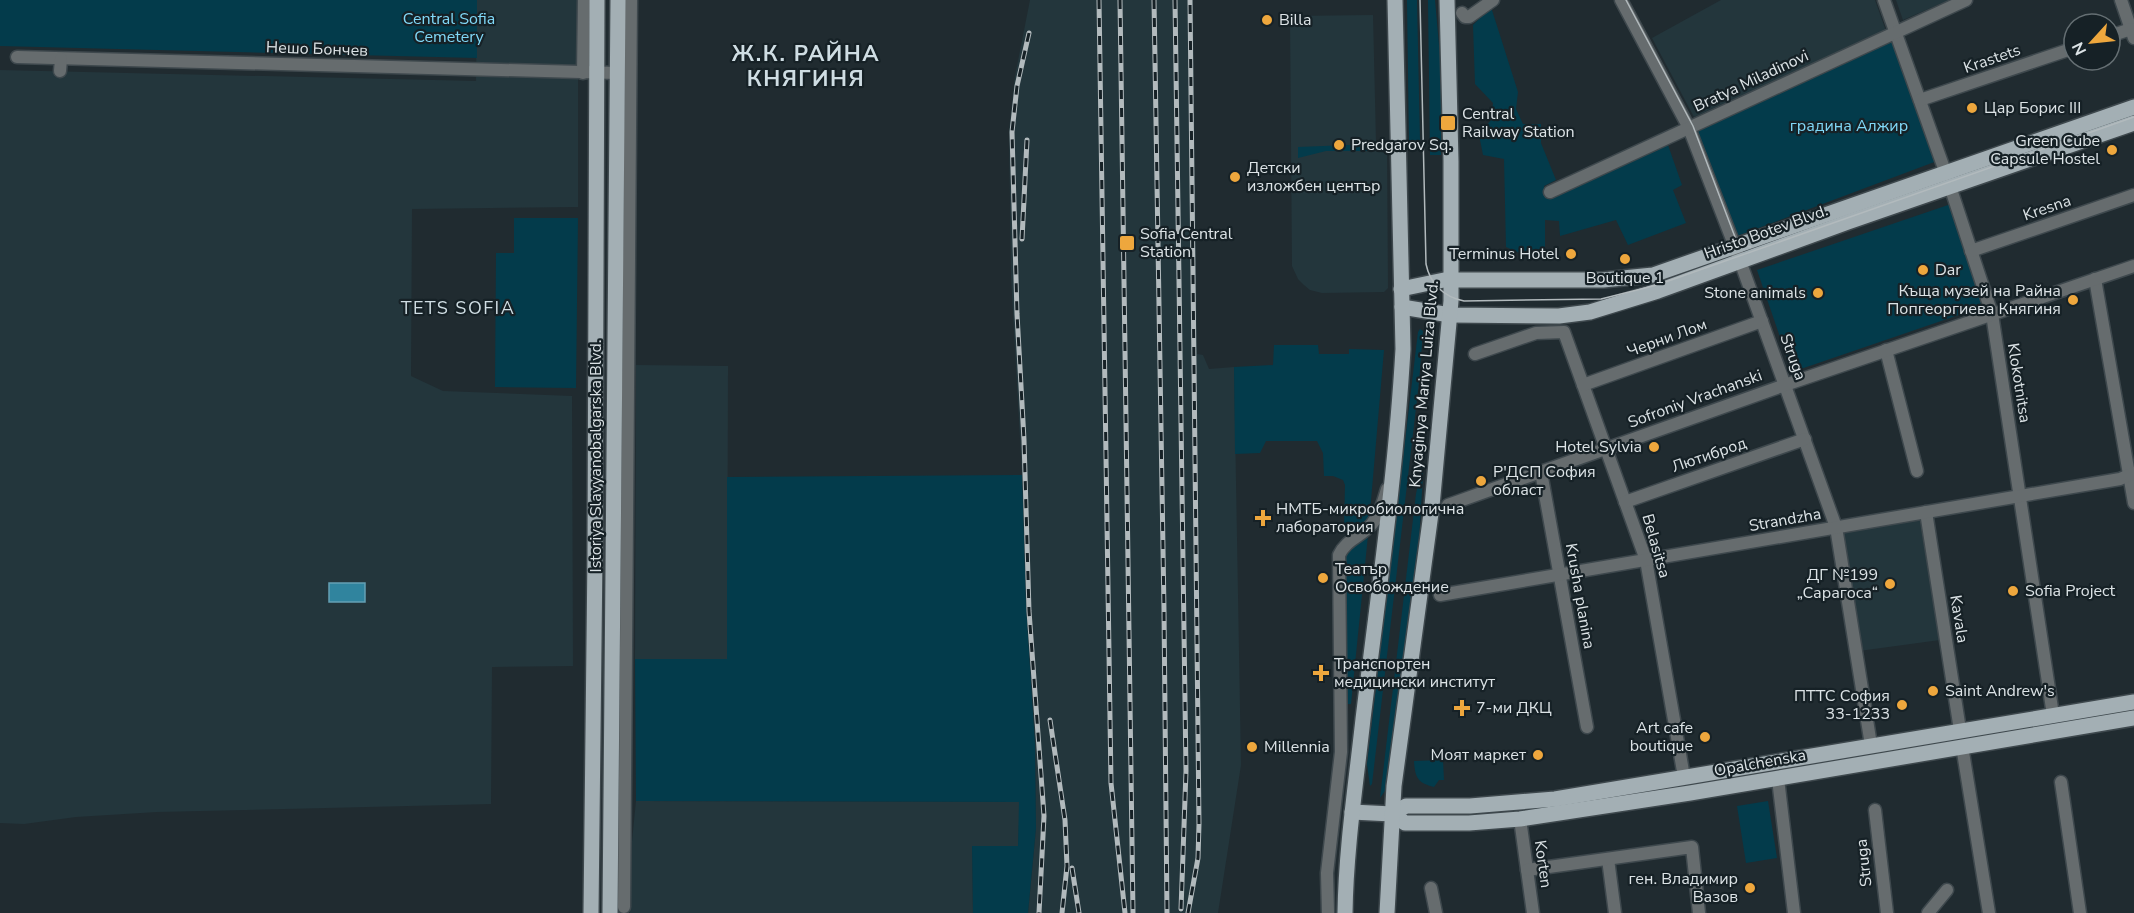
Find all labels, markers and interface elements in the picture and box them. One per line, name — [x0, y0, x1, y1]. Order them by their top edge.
park label: Central Sofia Cemetery — [403, 8, 495, 48]
place label: Billa — [1279, 9, 1311, 31]
north arrow — [2062, 12, 2122, 72]
marker: Billa — [1260, 13, 1274, 27]
street label: Нешо Бончев — [266, 36, 369, 62]
text: N — [2067, 38, 2092, 59]
district label: Ж.К. РАЙНА КНЯГИНЯ — [732, 39, 880, 94]
street label: Krastets — [1960, 39, 2024, 79]
street label: Bratya Miladinovi — [1690, 45, 1812, 117]
place label: Цар Борис III — [1984, 97, 2081, 119]
marker: Цар Борис III — [1965, 101, 1979, 115]
place label: Central Railway Station — [1462, 103, 1575, 143]
marker: Central Railway Station — [1439, 114, 1457, 132]
park label: градина Алжир — [1790, 115, 1908, 137]
place label: Green Cube Capsule Hostel — [1990, 130, 2100, 170]
place label: Predgarov Sq. — [1351, 134, 1452, 156]
marker: Predgarov Sq. — [1332, 138, 1346, 152]
marker: Green Cube Capsule Hostel — [2105, 143, 2119, 157]
place label: Детски изложбен център — [1247, 157, 1381, 197]
marker: Детски изложбен център — [1228, 170, 1242, 184]
street label: Kresna — [2020, 190, 2074, 226]
street label: Hristo Botev Blvd. — [1701, 199, 1831, 265]
place label: Sofia Central Station — [1140, 223, 1233, 263]
marker: Sofia Central Station — [1118, 234, 1136, 252]
place label: Terminus Hotel — [1449, 243, 1559, 265]
marker: Terminus Hotel — [1564, 247, 1578, 261]
marker: Boutique 1 — [1618, 252, 1632, 266]
place label: Dar — [1935, 259, 1961, 281]
marker: Dar — [1916, 263, 1930, 277]
place label: Boutique 1 — [1586, 267, 1664, 289]
street label: Knyaginya Mariya Luiza Blvd. — [1404, 279, 1444, 489]
place label: Къща музей на Райна Попгеоргиева Княгиня — [1887, 280, 2061, 320]
place label: Stone animals — [1704, 282, 1806, 304]
marker: Stone animals — [1811, 286, 1825, 300]
marker: Къща музей на Райна Попгеоргиева Княгиня — [2066, 293, 2080, 307]
district label: TETS SOFIA — [401, 296, 515, 320]
street label: Черни Лом — [1624, 313, 1710, 363]
street label: Struga — [1774, 331, 1812, 383]
street label: Istoriya Slavyanobalgarska Blvd. — [585, 340, 607, 572]
street label: Klokotnitsa — [2002, 342, 2036, 424]
street label: Sofroniy Vrachanski — [1625, 364, 1765, 434]
street label: Лютиброд — [1669, 432, 1750, 478]
place label: Hotel Sylvia — [1555, 436, 1642, 458]
marker: Hotel Sylvia — [1647, 440, 1661, 454]
place label: Р'ДСП София област — [1493, 461, 1596, 501]
marker: Р'ДСП София област — [1474, 474, 1488, 488]
place label: НМТБ-микробиологична лаборатория — [1276, 498, 1464, 538]
street label: Strandzha — [1747, 503, 1823, 537]
marker: НМТБ-микробиологична лаборатория — [1254, 509, 1272, 527]
street label: Belasitsa — [1636, 511, 1676, 581]
street label: Krusha planina — [1560, 541, 1600, 651]
place label: Театър Освобождение — [1335, 558, 1449, 598]
place label: ДГ №199 „Сарагоса“ — [1797, 564, 1878, 604]
marker: Театър Освобождение — [1316, 571, 1330, 585]
marker: ДГ №199 „Сарагоса“ — [1883, 577, 1897, 591]
place label: Sofia Project — [2025, 580, 2115, 602]
marker: Sofia Project — [2006, 584, 2020, 598]
street label: Kavala — [1944, 593, 1974, 645]
place label: Транспортен медицински институт — [1334, 653, 1496, 693]
marker: Транспортен медицински институт — [1312, 664, 1330, 682]
place label: Saint Andrew's — [1945, 680, 2055, 702]
marker: Saint Andrew's — [1926, 684, 1940, 698]
place label: ПТТС София 33-1233 — [1794, 685, 1890, 725]
place label: 7-ми ДКЦ — [1476, 697, 1552, 719]
marker: ПТТС София 33-1233 — [1895, 698, 1909, 712]
marker: 7-ми ДКЦ — [1453, 699, 1471, 717]
place label: Art cafe boutique — [1630, 717, 1693, 757]
marker: Art cafe boutique — [1698, 730, 1712, 744]
place label: Millennia — [1264, 736, 1330, 758]
marker: Millennia — [1245, 740, 1259, 754]
place label: Моят маркет — [1431, 744, 1527, 766]
street label: Opalchenska — [1712, 744, 1808, 782]
marker: Моят маркет — [1531, 748, 1545, 762]
street label: Struga — [1851, 838, 1877, 888]
street label: Korten — [1529, 839, 1557, 889]
place label: ген. Владимир Вазов — [1628, 868, 1738, 908]
marker: ген. Владимир Вазов — [1743, 881, 1757, 895]

